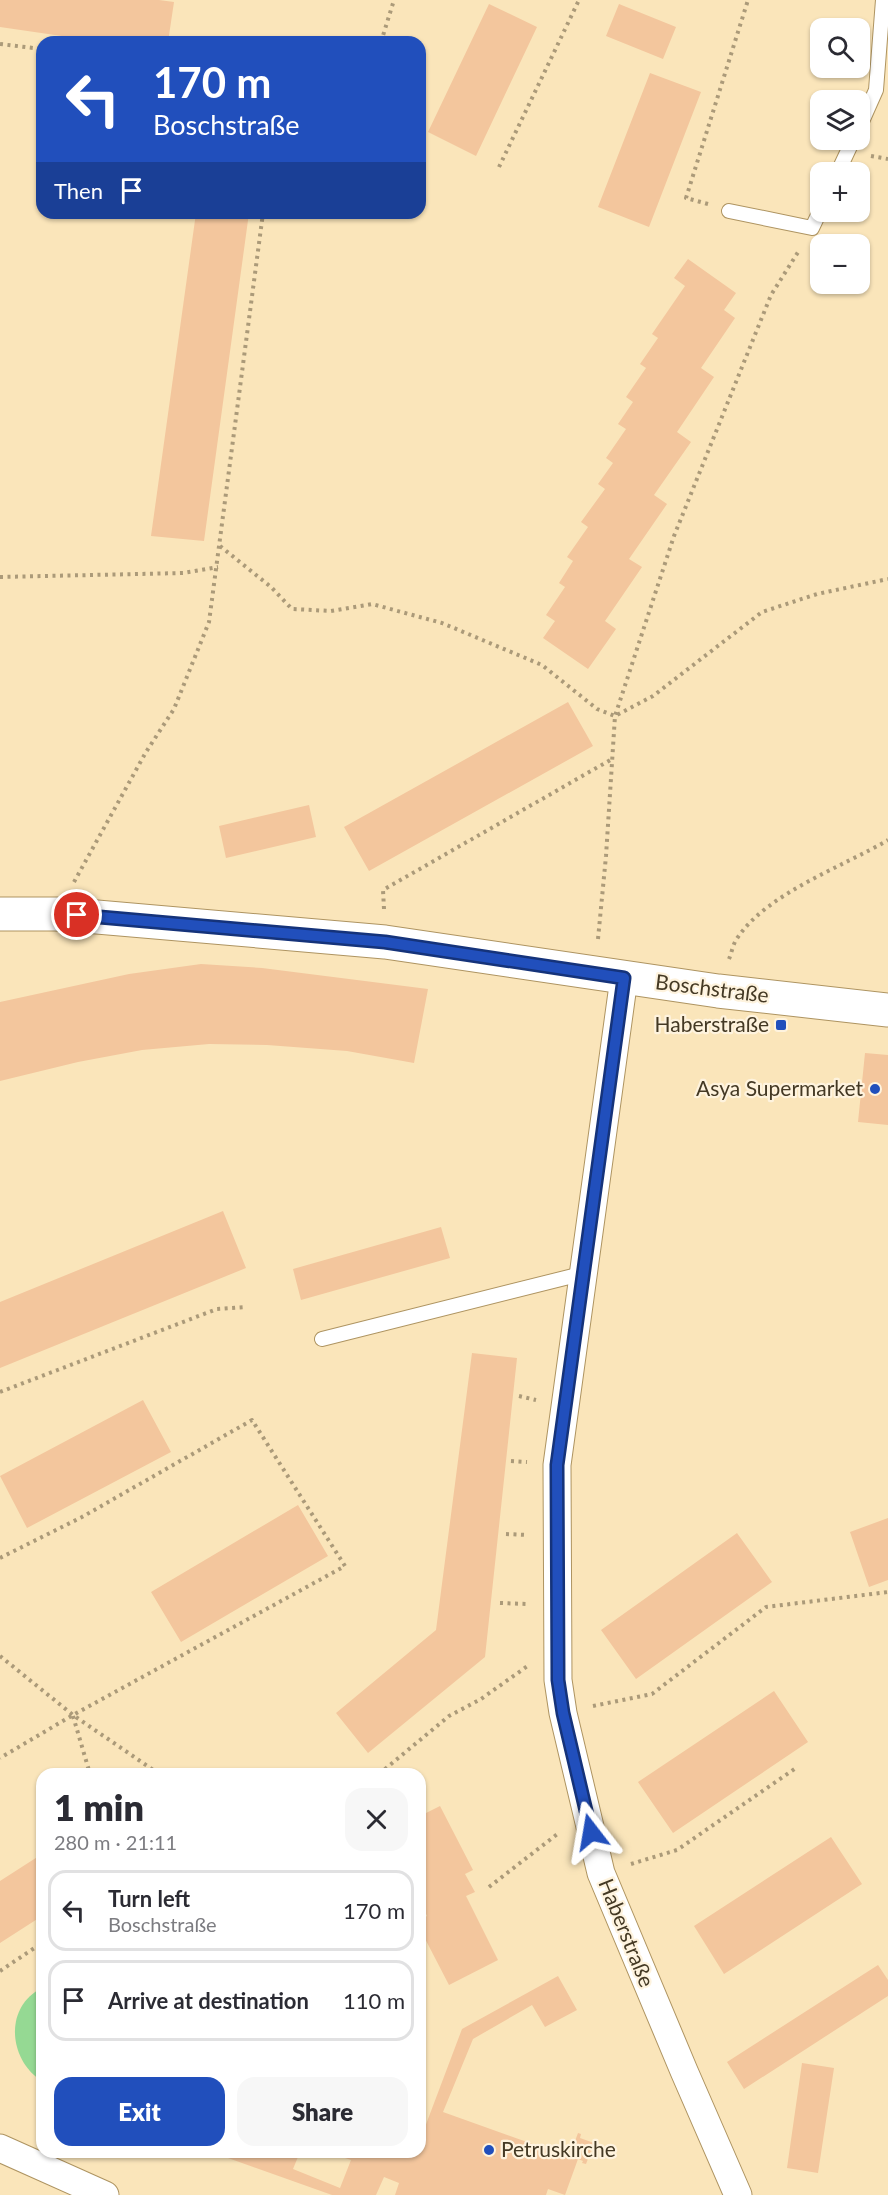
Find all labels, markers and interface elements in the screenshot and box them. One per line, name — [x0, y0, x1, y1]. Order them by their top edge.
map controls — [810, 18, 870, 294]
button: search — [810, 18, 870, 78]
text: 170 m — [153, 57, 271, 107]
icon: left — [54, 60, 132, 138]
button: layers — [810, 90, 870, 150]
text: Boschstraße — [153, 108, 300, 141]
button: + — [810, 162, 870, 222]
icon: arrive — [115, 174, 148, 207]
text: Then — [54, 177, 103, 204]
button: − — [810, 234, 870, 294]
pin — [51, 889, 102, 940]
icon: arrive — [60, 898, 93, 931]
street label: Boschstraße — [654, 968, 770, 1007]
place label: Haberstraße — [655, 1011, 769, 1036]
marker: Haberstraße — [774, 1018, 788, 1032]
place label: Asya Supermarket — [696, 1075, 863, 1100]
marker: Asya Supermarket — [868, 1082, 882, 1096]
text: 1 min — [54, 1785, 144, 1829]
button: close — [345, 1788, 408, 1851]
position arrow — [559, 1800, 623, 1864]
text: 280 m · 21:11 — [54, 1830, 177, 1854]
street label: Haberstraße — [594, 1875, 660, 1990]
text: Turn left — [108, 1885, 190, 1912]
icon: left — [57, 1894, 90, 1927]
text: 170 m — [343, 1897, 405, 1924]
text: Boschstraße — [108, 1912, 217, 1936]
icon: arrive — [57, 1984, 90, 2017]
text: Arrive at destination — [108, 1987, 309, 2014]
text: 110 m — [343, 1987, 405, 2014]
button: Exit — [54, 2077, 225, 2146]
button: Share — [237, 2077, 408, 2146]
place label: Petruskirche — [501, 2136, 616, 2161]
marker: Petruskirche — [482, 2143, 496, 2157]

